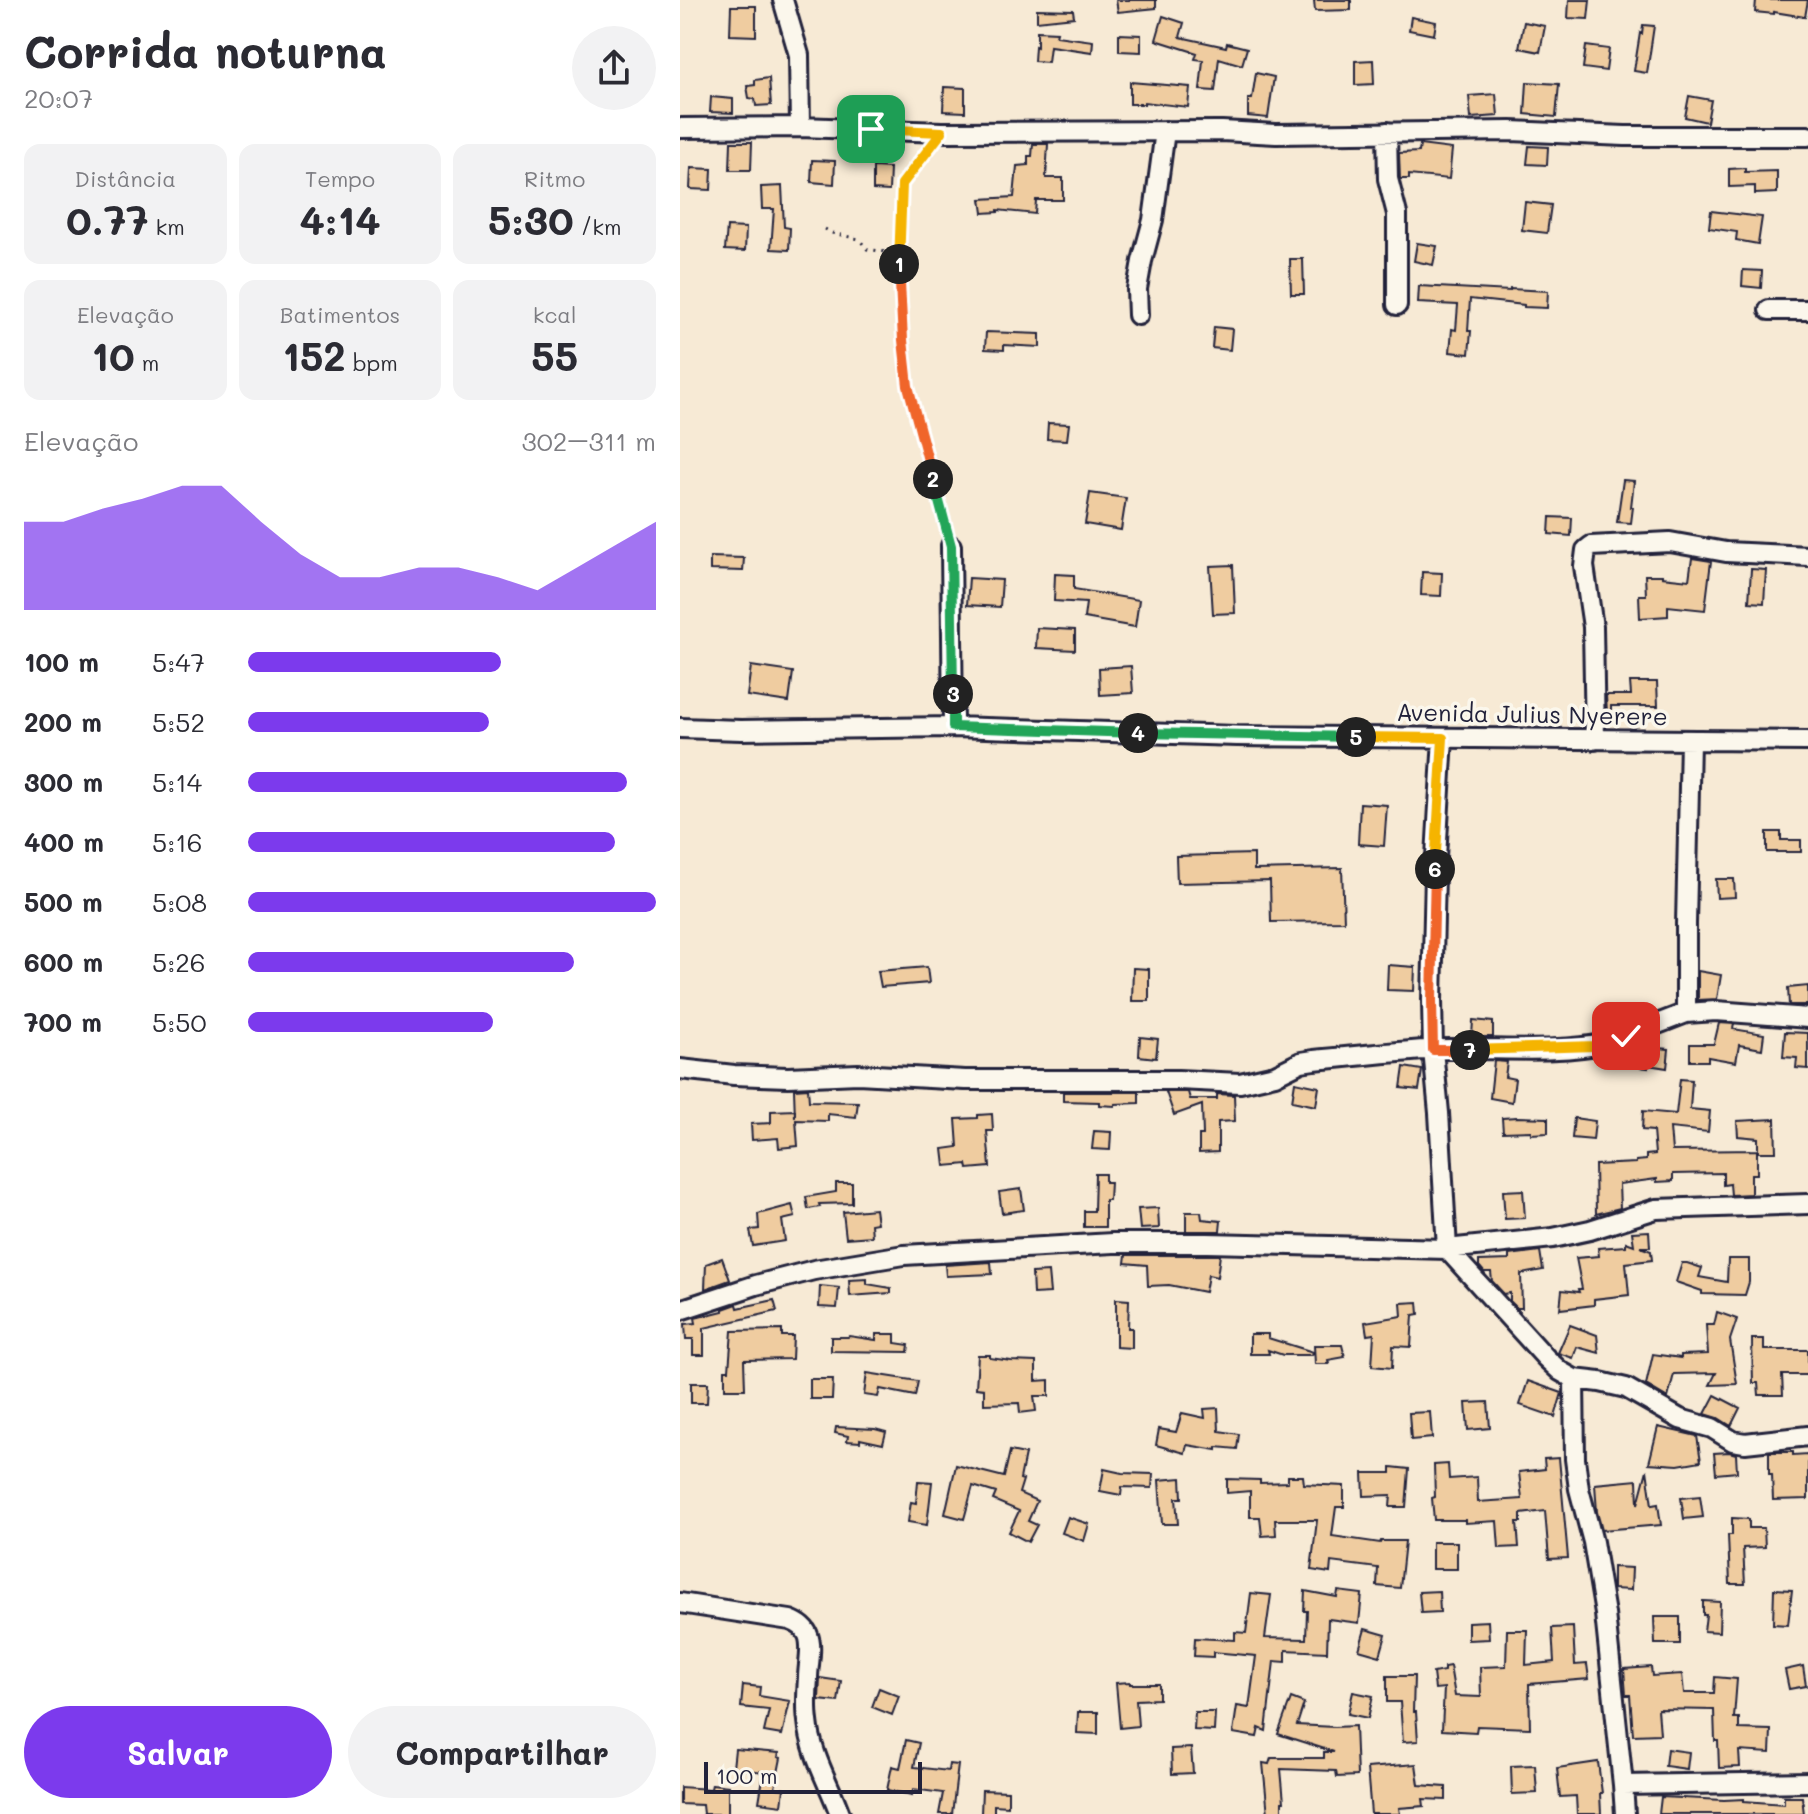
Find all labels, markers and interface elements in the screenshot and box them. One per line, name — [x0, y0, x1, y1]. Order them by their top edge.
text: Corrida noturna — [24, 22, 387, 79]
button: share — [572, 26, 656, 110]
text: 20:07 — [24, 81, 93, 115]
pin — [837, 95, 905, 163]
icon: arrive — [849, 107, 893, 151]
text: Distância — [75, 164, 176, 193]
text: Tempo — [305, 164, 375, 193]
text: Ritmo — [524, 164, 585, 193]
text: 0.77 — [66, 193, 149, 245]
text: 4:14 — [299, 193, 381, 245]
text: 5:30 — [488, 193, 574, 245]
text: km — [149, 212, 185, 241]
text: /km — [574, 212, 621, 241]
pin: 1 — [879, 244, 919, 284]
text: 1 — [894, 249, 904, 278]
text: Elevação — [77, 300, 174, 329]
text: Batimentos — [280, 300, 400, 329]
text: kcal — [533, 300, 577, 329]
text: 10 — [91, 329, 135, 381]
text: 152 — [282, 329, 346, 381]
text: 55 — [531, 329, 578, 381]
text: m — [135, 348, 159, 377]
text: bpm — [346, 348, 398, 377]
text: Elevação — [24, 424, 138, 458]
text: 302–311 m — [521, 424, 656, 458]
pin: 2 — [913, 459, 953, 499]
text: 2 — [927, 464, 939, 493]
text: 100 m — [24, 645, 99, 679]
text: 5:47 — [152, 645, 205, 679]
pin: 3 — [933, 674, 973, 714]
text: 3 — [946, 679, 960, 708]
street label: Avenida Julius Nyerere — [1396, 696, 1668, 731]
text: 200 m — [24, 705, 102, 739]
text: 5:52 — [152, 705, 205, 739]
pin: 4 — [1118, 713, 1158, 753]
pin: 5 — [1336, 717, 1376, 757]
text: 4 — [1131, 718, 1145, 747]
text: 5 — [1350, 722, 1362, 751]
text: 300 m — [24, 765, 103, 799]
text: 5:14 — [152, 765, 202, 799]
text: 400 m — [24, 825, 104, 859]
text: 5:16 — [152, 825, 203, 859]
pin: 6 — [1415, 849, 1455, 889]
text: 6 — [1428, 854, 1442, 883]
text: 500 m — [24, 885, 103, 919]
text: 5:08 — [152, 885, 207, 919]
text: 600 m — [24, 945, 103, 979]
text: 5:26 — [152, 945, 205, 979]
pin — [1592, 1002, 1660, 1070]
text: 700 m — [24, 1005, 102, 1039]
text: 5:50 — [152, 1005, 206, 1039]
icon: check — [1604, 1014, 1648, 1058]
pin: 7 — [1450, 1030, 1490, 1070]
text: 7 — [1464, 1035, 1476, 1064]
button: Salvar — [24, 1706, 332, 1798]
button: Compartilhar — [348, 1706, 656, 1798]
scale bar — [704, 1758, 922, 1794]
text: 100 m — [716, 1761, 778, 1790]

